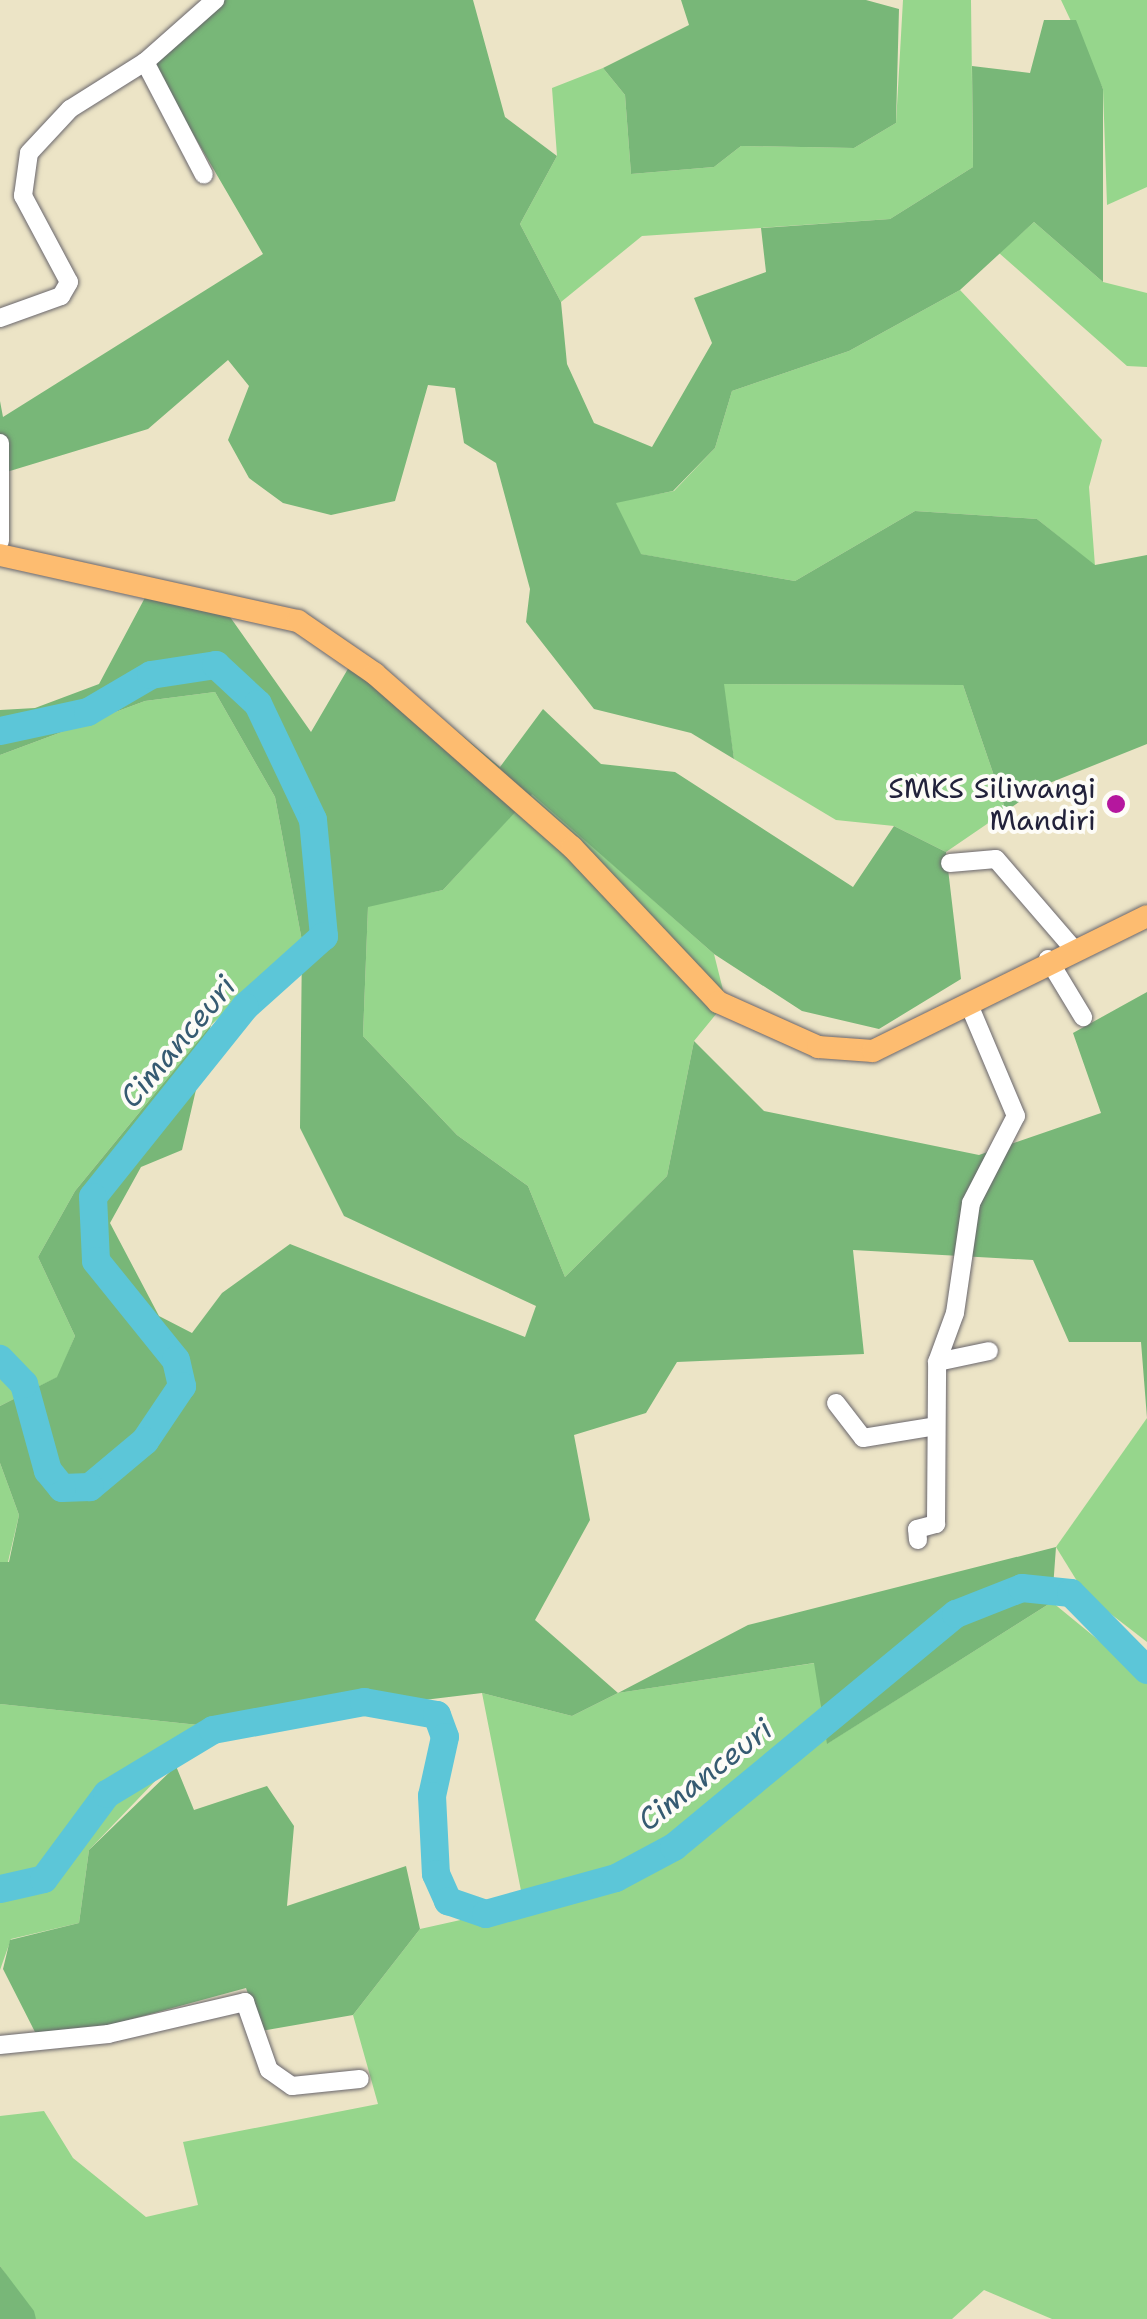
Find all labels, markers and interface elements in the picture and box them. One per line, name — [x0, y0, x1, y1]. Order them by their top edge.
place label: SMKS Siliwangi Mandiri — [888, 771, 1096, 837]
marker: SMKS Siliwangi Mandiri — [1105, 793, 1127, 815]
water label: Cimanceuri — [113, 969, 243, 1115]
water label: Cimanceuri — [631, 1711, 779, 1839]

